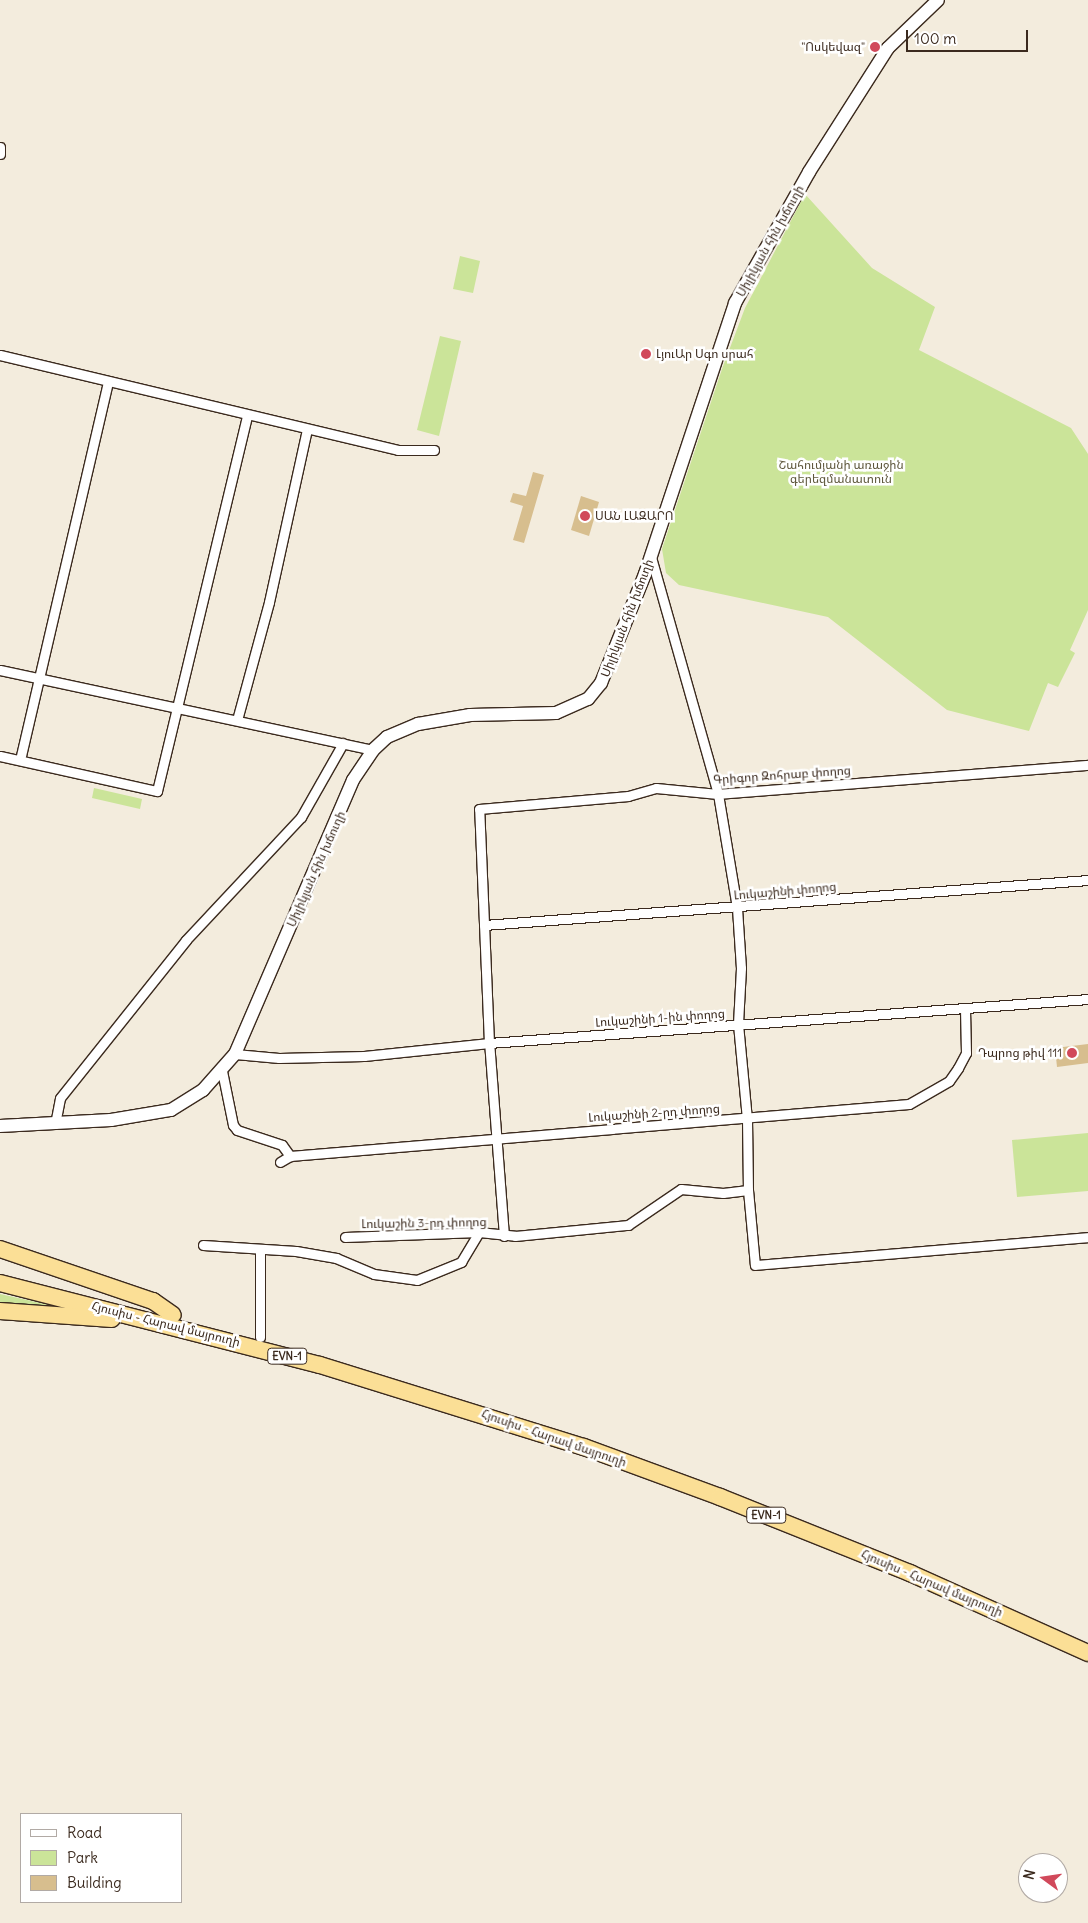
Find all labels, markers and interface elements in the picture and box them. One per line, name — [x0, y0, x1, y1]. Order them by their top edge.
scale bar — [908, 20, 1030, 52]
text: 100 m — [914, 29, 956, 48]
place label: "Ոսկեվազ" — [801, 40, 865, 54]
marker: "Ոսկեվազ" — [869, 41, 881, 53]
street label: Սիլիկյան հին խճուղի — [733, 183, 807, 299]
place label: ԼյուԱր Սգո սրահ — [656, 347, 753, 361]
marker: ԼյուԱր Սգո սրահ — [640, 348, 652, 360]
park label: Շահումյանի առաջին գերեզմանատուն — [778, 458, 904, 486]
place label: ՍԱՆ ԼԱԶԱՐՈ — [595, 509, 673, 523]
marker: ՍԱՆ ԼԱԶԱՐՈ — [579, 510, 591, 522]
street label: Սիլիկյան հին խճուղի — [598, 557, 656, 679]
street label: Գրիգոր Զոհրաբ փողոց — [713, 763, 851, 787]
street label: Սիլիկյան հին խճուղի — [284, 809, 348, 929]
street label: Լուկաշինի փողոց — [733, 879, 837, 903]
street label: Լուկաշինի 1-ին փողոց — [595, 1006, 725, 1030]
place label: Դպրոց թիվ 111 — [978, 1046, 1062, 1060]
marker: Դպրոց թիվ 111 — [1066, 1047, 1078, 1059]
street label: Լուկաշինի 2-րդ փողոց — [588, 1101, 720, 1125]
street label: Լուկաշին 3-րդ փողոց — [361, 1215, 487, 1231]
street label: Հյուսիս - Հարավ մայրուղի — [90, 1299, 242, 1349]
road number: EVN-1 — [267, 1348, 307, 1364]
street label: Հյուսիս - Հարավ մայրուղի — [480, 1406, 628, 1470]
road number: EVN-1 — [746, 1506, 786, 1524]
street label: Հյուսիս - Հարավ մայրուղի — [859, 1547, 1005, 1619]
legend — [20, 1813, 182, 1903]
text: Road — [67, 1823, 102, 1842]
text: Park — [67, 1848, 98, 1867]
north arrow — [1018, 1853, 1068, 1903]
text: N — [1020, 1868, 1039, 1881]
text: Building — [67, 1873, 122, 1892]

